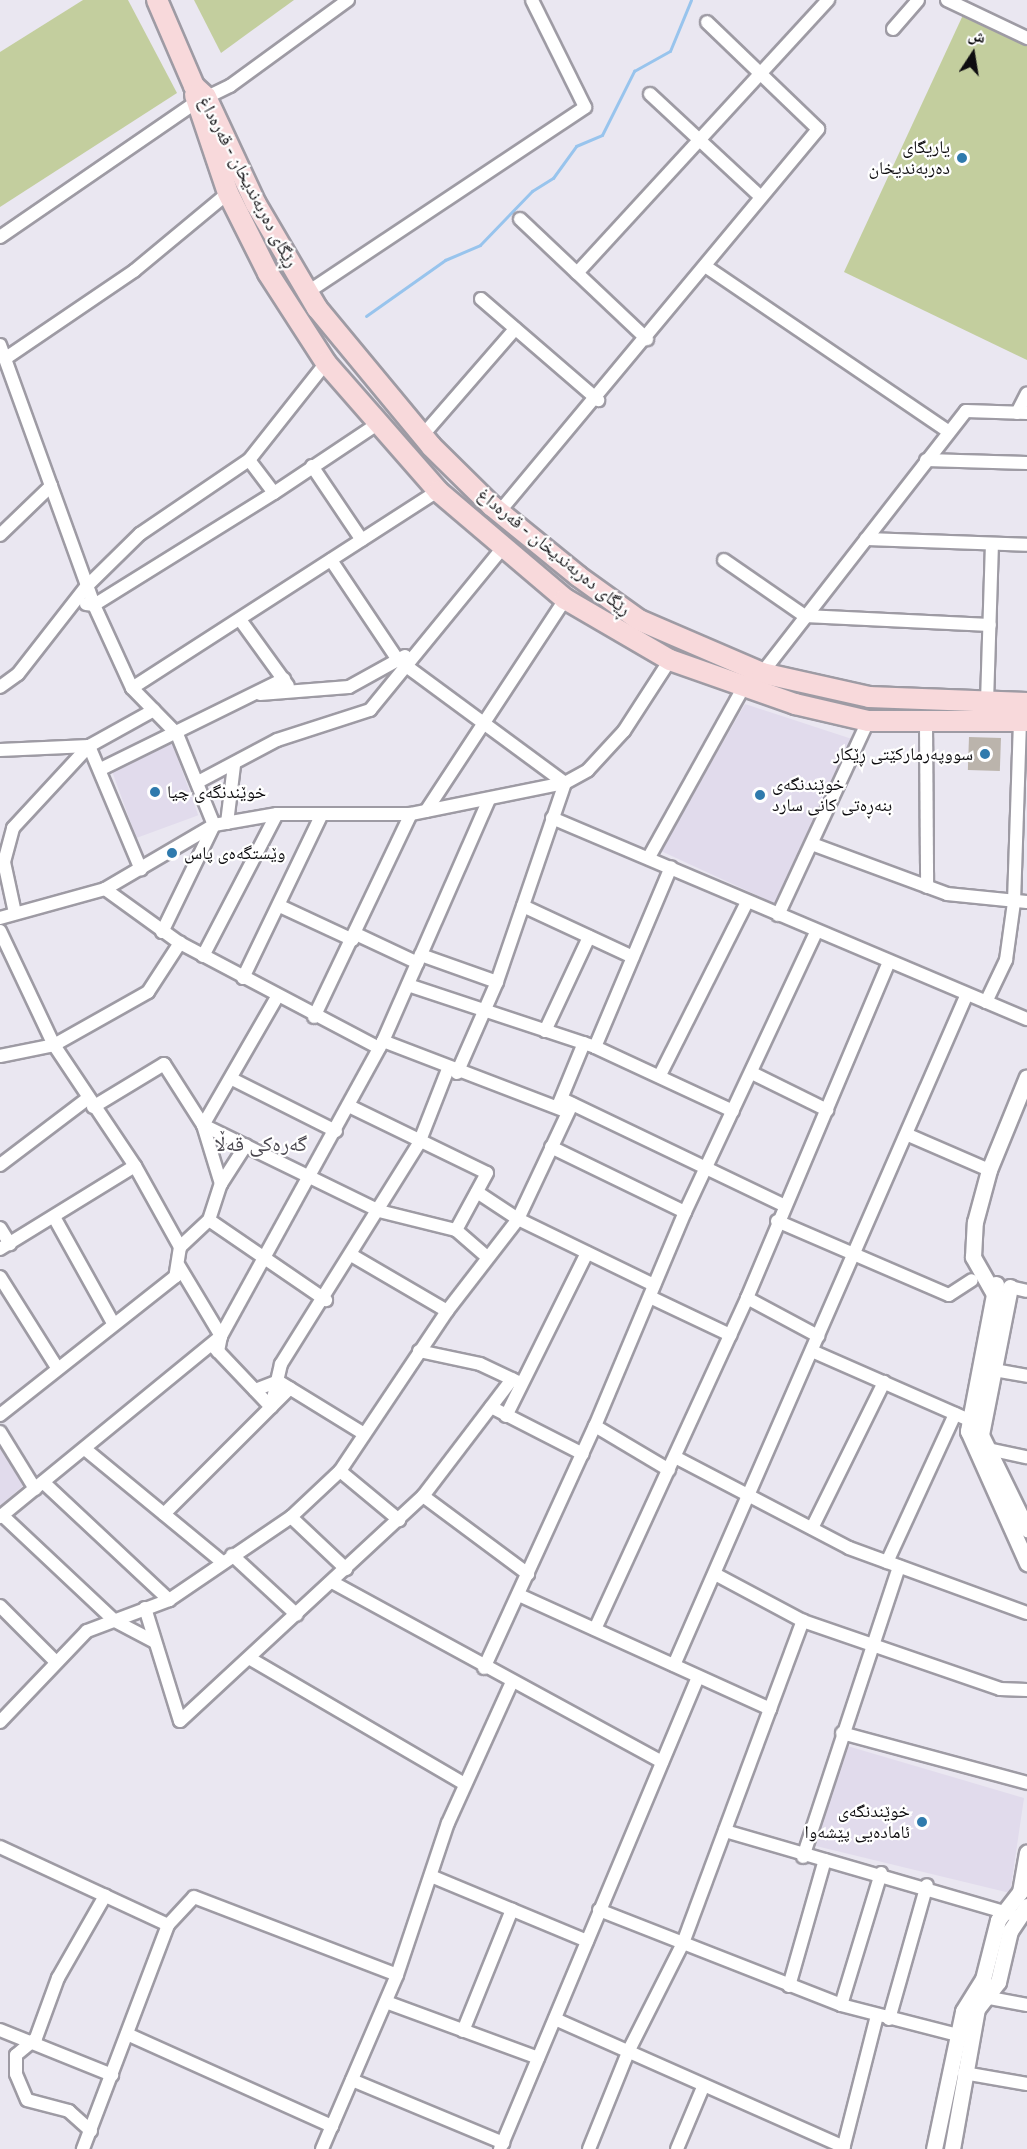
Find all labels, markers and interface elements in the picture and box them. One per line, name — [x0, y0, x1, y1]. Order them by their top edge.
north arrow — [943, 24, 1003, 84]
text: ش — [967, 26, 987, 46]
street label: ڕێگای دەربەندیخان - قەرەداغ — [194, 93, 302, 271]
place label: یاریگاى ده‌ربه‌ندیخان — [868, 137, 950, 180]
marker: یاریگاى ده‌ربه‌ندیخان — [955, 151, 969, 165]
street label: ڕێگای دەربەندیخان - قەرەداغ — [473, 484, 635, 620]
place label: سووپەرمارکێتی ڕێکار — [833, 743, 973, 765]
marker: سووپەرمارکێتی ڕێکار — [978, 747, 992, 761]
place label: خوێندنگەی بنەڕەتی کانی سارد — [772, 774, 892, 816]
place label: خوێندنگەی چیا — [167, 781, 266, 803]
marker: خوێندنگەی چیا — [148, 785, 162, 799]
marker: خوێندنگەی بنەڕەتی کانی سارد — [753, 788, 767, 802]
place label: وێستگەەی پاس — [184, 842, 285, 864]
marker: وێستگەەی پاس — [165, 846, 179, 860]
district label: گەرەکی قەڵا — [215, 1131, 307, 1157]
place label: خوێندنگەی ئامادەیی پێشەوا — [804, 1801, 910, 1844]
marker: خوێندنگەی ئامادەیی پێشەوا — [915, 1815, 929, 1829]

